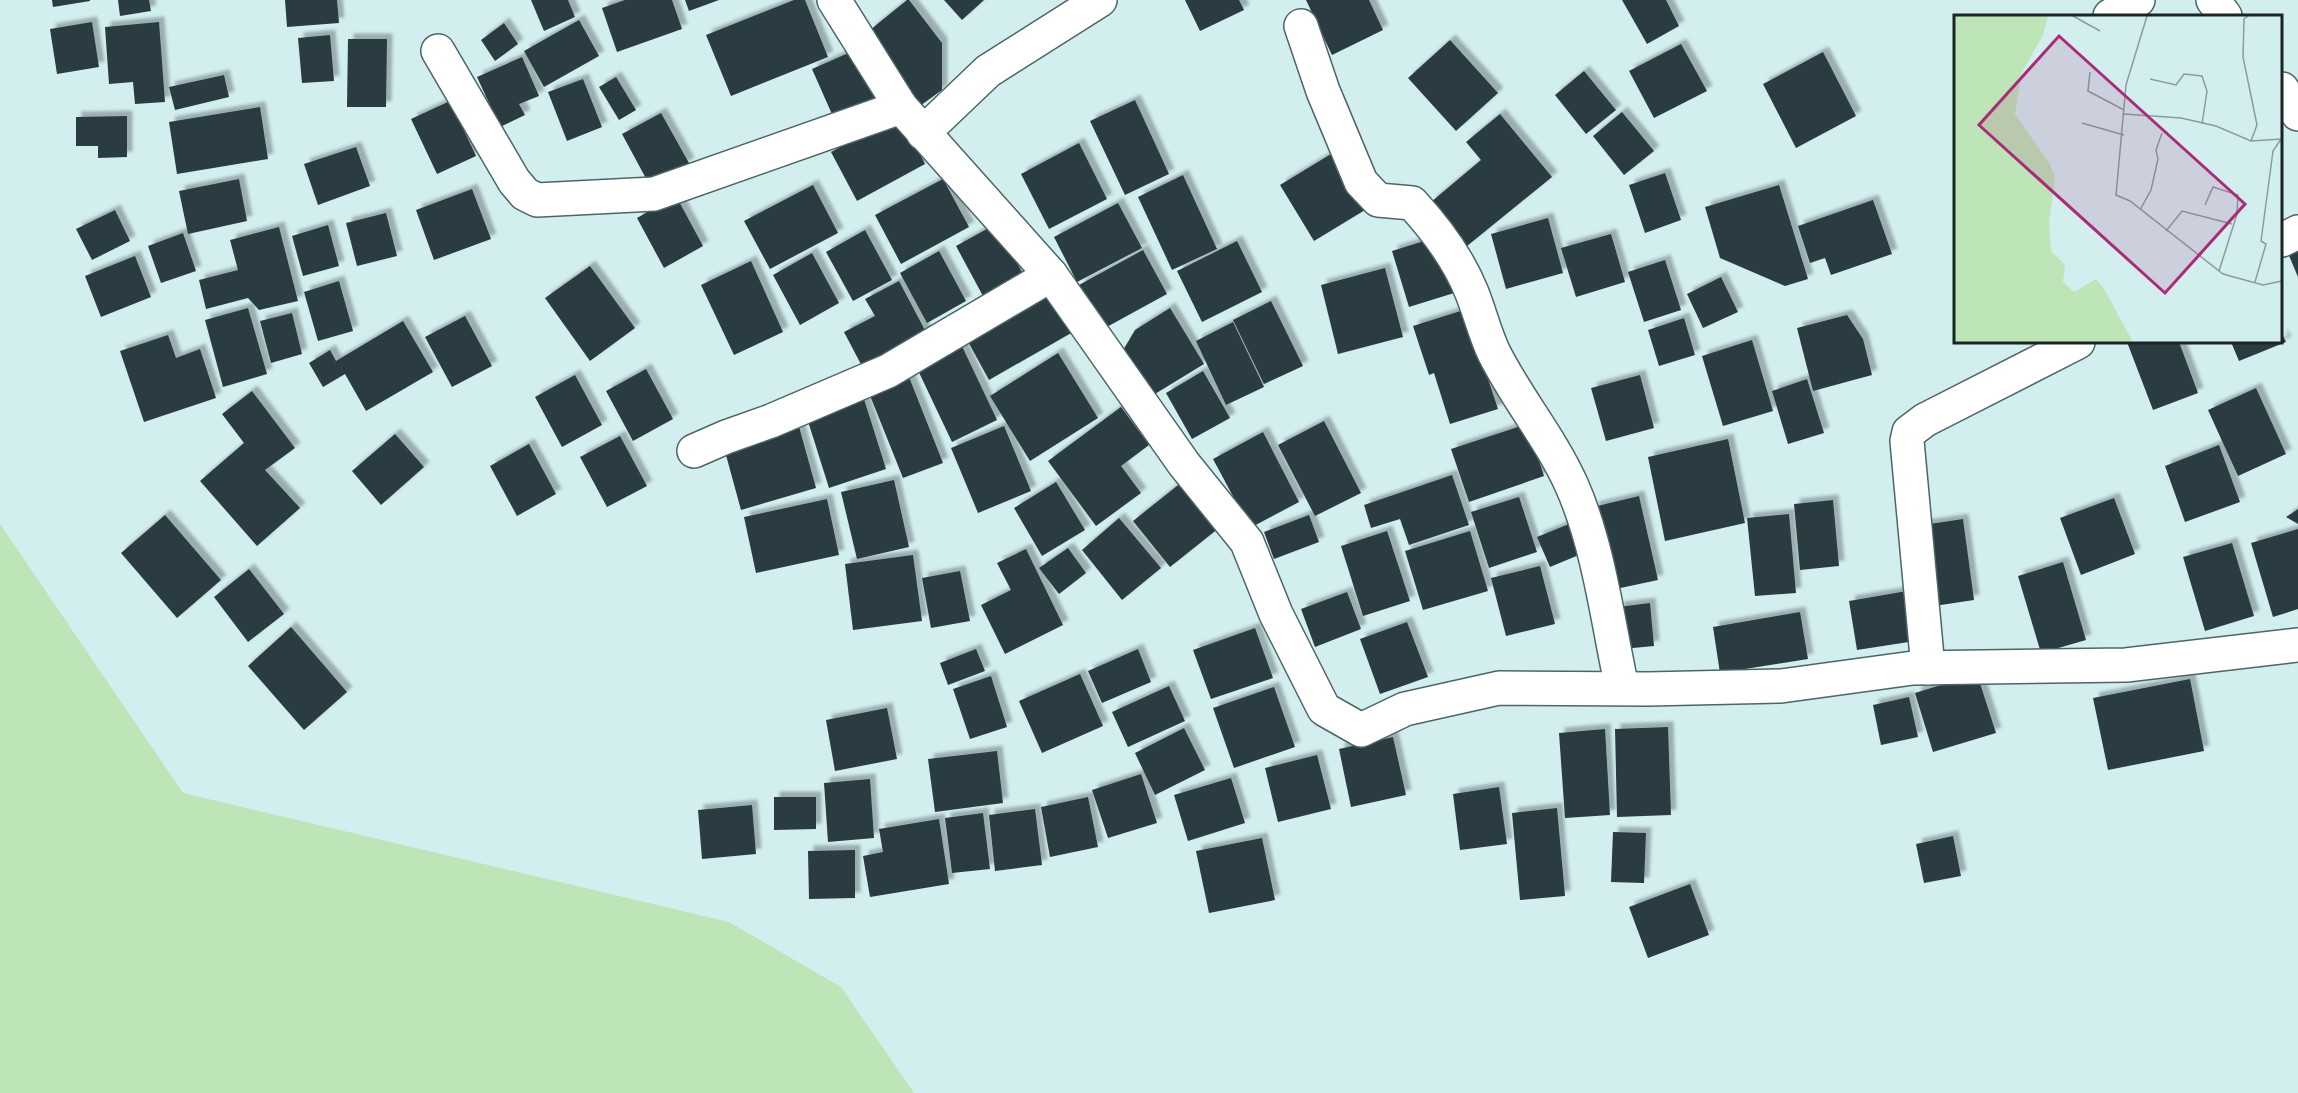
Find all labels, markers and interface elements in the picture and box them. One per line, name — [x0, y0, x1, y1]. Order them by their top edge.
inset map — [1954, 15, 2283, 344]

